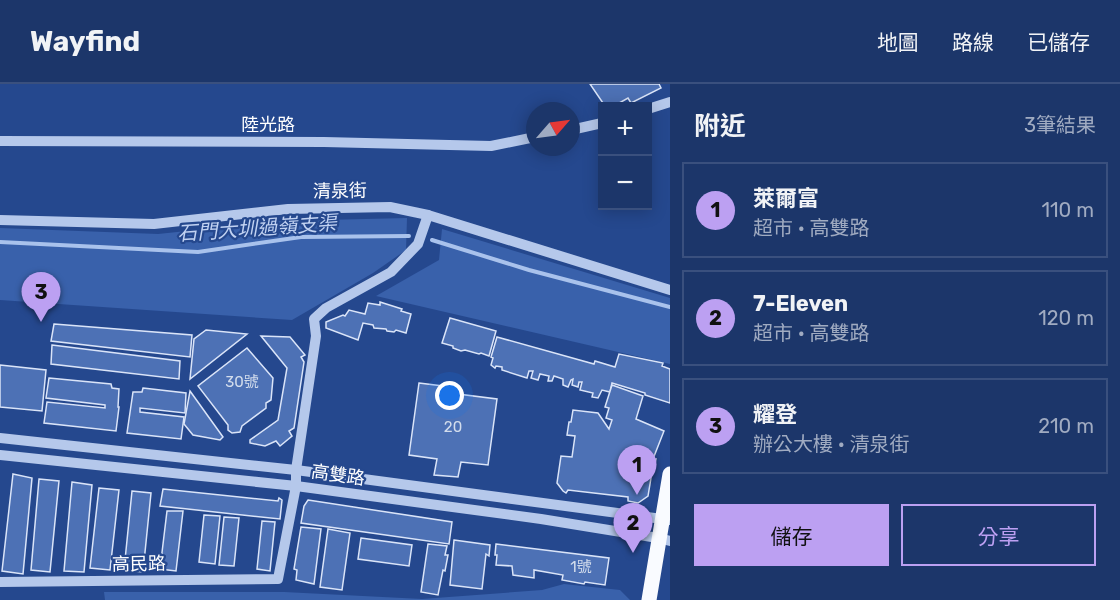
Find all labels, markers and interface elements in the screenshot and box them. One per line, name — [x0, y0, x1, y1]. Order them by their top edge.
text: Wayfind — [30, 25, 140, 58]
text: 地圖 — [877, 30, 919, 55]
text: 路線 — [952, 30, 994, 55]
text: 已儲存 — [1027, 30, 1090, 55]
north arrow — [526, 102, 580, 156]
map controls — [598, 102, 652, 210]
button: + — [598, 102, 652, 156]
text: 附近 — [694, 111, 746, 142]
text: 3筆結果 — [1024, 113, 1096, 137]
street label: 陸光路 — [241, 114, 295, 136]
button: − — [598, 156, 652, 210]
street label: 清泉街 — [313, 180, 367, 202]
text: 萊爾富 — [753, 185, 819, 212]
text: 1 — [711, 198, 720, 222]
text: 110 m — [1042, 198, 1094, 222]
water label: 石門大圳過嶺支渠 — [176, 210, 341, 246]
text: 超市 · 高雙路 — [753, 216, 869, 240]
pin: 3 — [22, 272, 60, 322]
text: 7-Eleven — [753, 290, 848, 317]
text: 2 — [709, 306, 722, 330]
text: 120 m — [1038, 306, 1094, 330]
text: 超市 · 高雙路 — [753, 321, 869, 345]
house number: 30號 — [225, 373, 259, 391]
your location — [435, 381, 464, 410]
text: 耀登 — [753, 401, 797, 428]
text: 3 — [709, 414, 722, 438]
text: 210 m — [1038, 414, 1094, 438]
house number: 20 — [444, 418, 462, 436]
text: 辦公大樓 · 清泉街 — [753, 432, 909, 456]
pin: 1 — [618, 446, 656, 495]
street label: 高雙路 — [310, 460, 366, 490]
pin: 2 — [614, 504, 652, 553]
button: 儲存 — [694, 504, 889, 566]
button: 分享 — [901, 504, 1096, 566]
street label: 高民路 — [112, 553, 166, 575]
house number: 1號 — [570, 558, 592, 576]

